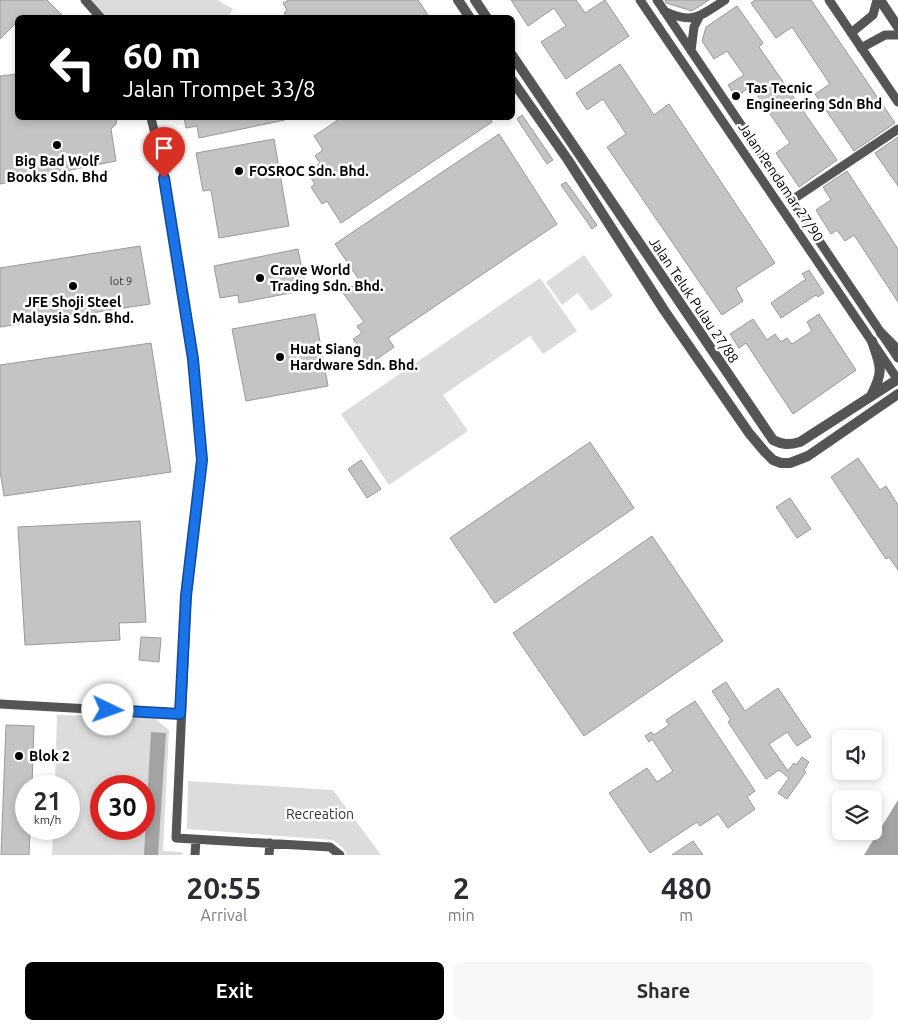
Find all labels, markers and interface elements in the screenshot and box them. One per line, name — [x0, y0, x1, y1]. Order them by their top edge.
icon: left — [40, 35, 105, 100]
text: 60 m — [123, 35, 201, 75]
text: Jalan Trompet 33/8 — [123, 76, 316, 101]
place label: Tas Tecnic Engineering Sdn Bhd — [746, 80, 882, 112]
marker: Tas Tecnic Engineering Sdn Bhd — [730, 90, 742, 102]
street label: Jalan Pendamar 27/90 — [735, 120, 827, 245]
pin — [143, 127, 185, 178]
icon: arrive — [150, 134, 178, 162]
marker: Big Bad Wolf Books Sdn. Bhd — [51, 139, 63, 151]
place label: Big Bad Wolf Books Sdn. Bhd — [6, 153, 108, 185]
place label: FOSROC Sdn. Bhd. — [249, 163, 369, 179]
marker: FOSROC Sdn. Bhd. — [233, 165, 245, 177]
street label: Jalan Teluk Pulau 27/88 — [646, 234, 742, 366]
place label: Crave World Trading Sdn. Bhd. — [270, 262, 383, 294]
marker: Crave World Trading Sdn. Bhd. — [254, 272, 266, 284]
house number: lot 9 — [110, 275, 132, 287]
marker: JFE Shoji Steel Malaysia Sdn. Bhd. — [67, 280, 79, 292]
place label: JFE Shoji Steel Malaysia Sdn. Bhd. — [12, 294, 134, 326]
place label: Huat Siang Hardware Sdn. Bhd. — [290, 341, 418, 373]
marker: Huat Siang Hardware Sdn. Bhd. — [274, 351, 286, 363]
position arrow — [81, 683, 133, 735]
map controls — [832, 730, 882, 840]
button: sound — [832, 730, 882, 780]
place label: Blok 2 — [29, 748, 70, 764]
marker: Blok 2 — [13, 750, 25, 762]
speed limit sign: 30 — [90, 775, 155, 840]
text: 21 — [33, 787, 62, 815]
button: layers — [832, 790, 882, 840]
park label: Recreation — [286, 806, 354, 822]
text: km/h — [34, 813, 61, 826]
text: 20:55 — [186, 871, 261, 905]
text: 2 — [453, 871, 470, 905]
text: 480 — [661, 871, 712, 905]
text: Arrival — [201, 906, 247, 924]
text: min — [448, 906, 475, 924]
text: m — [679, 906, 693, 924]
button: Exit — [25, 962, 444, 1020]
button: Share — [454, 962, 873, 1020]

